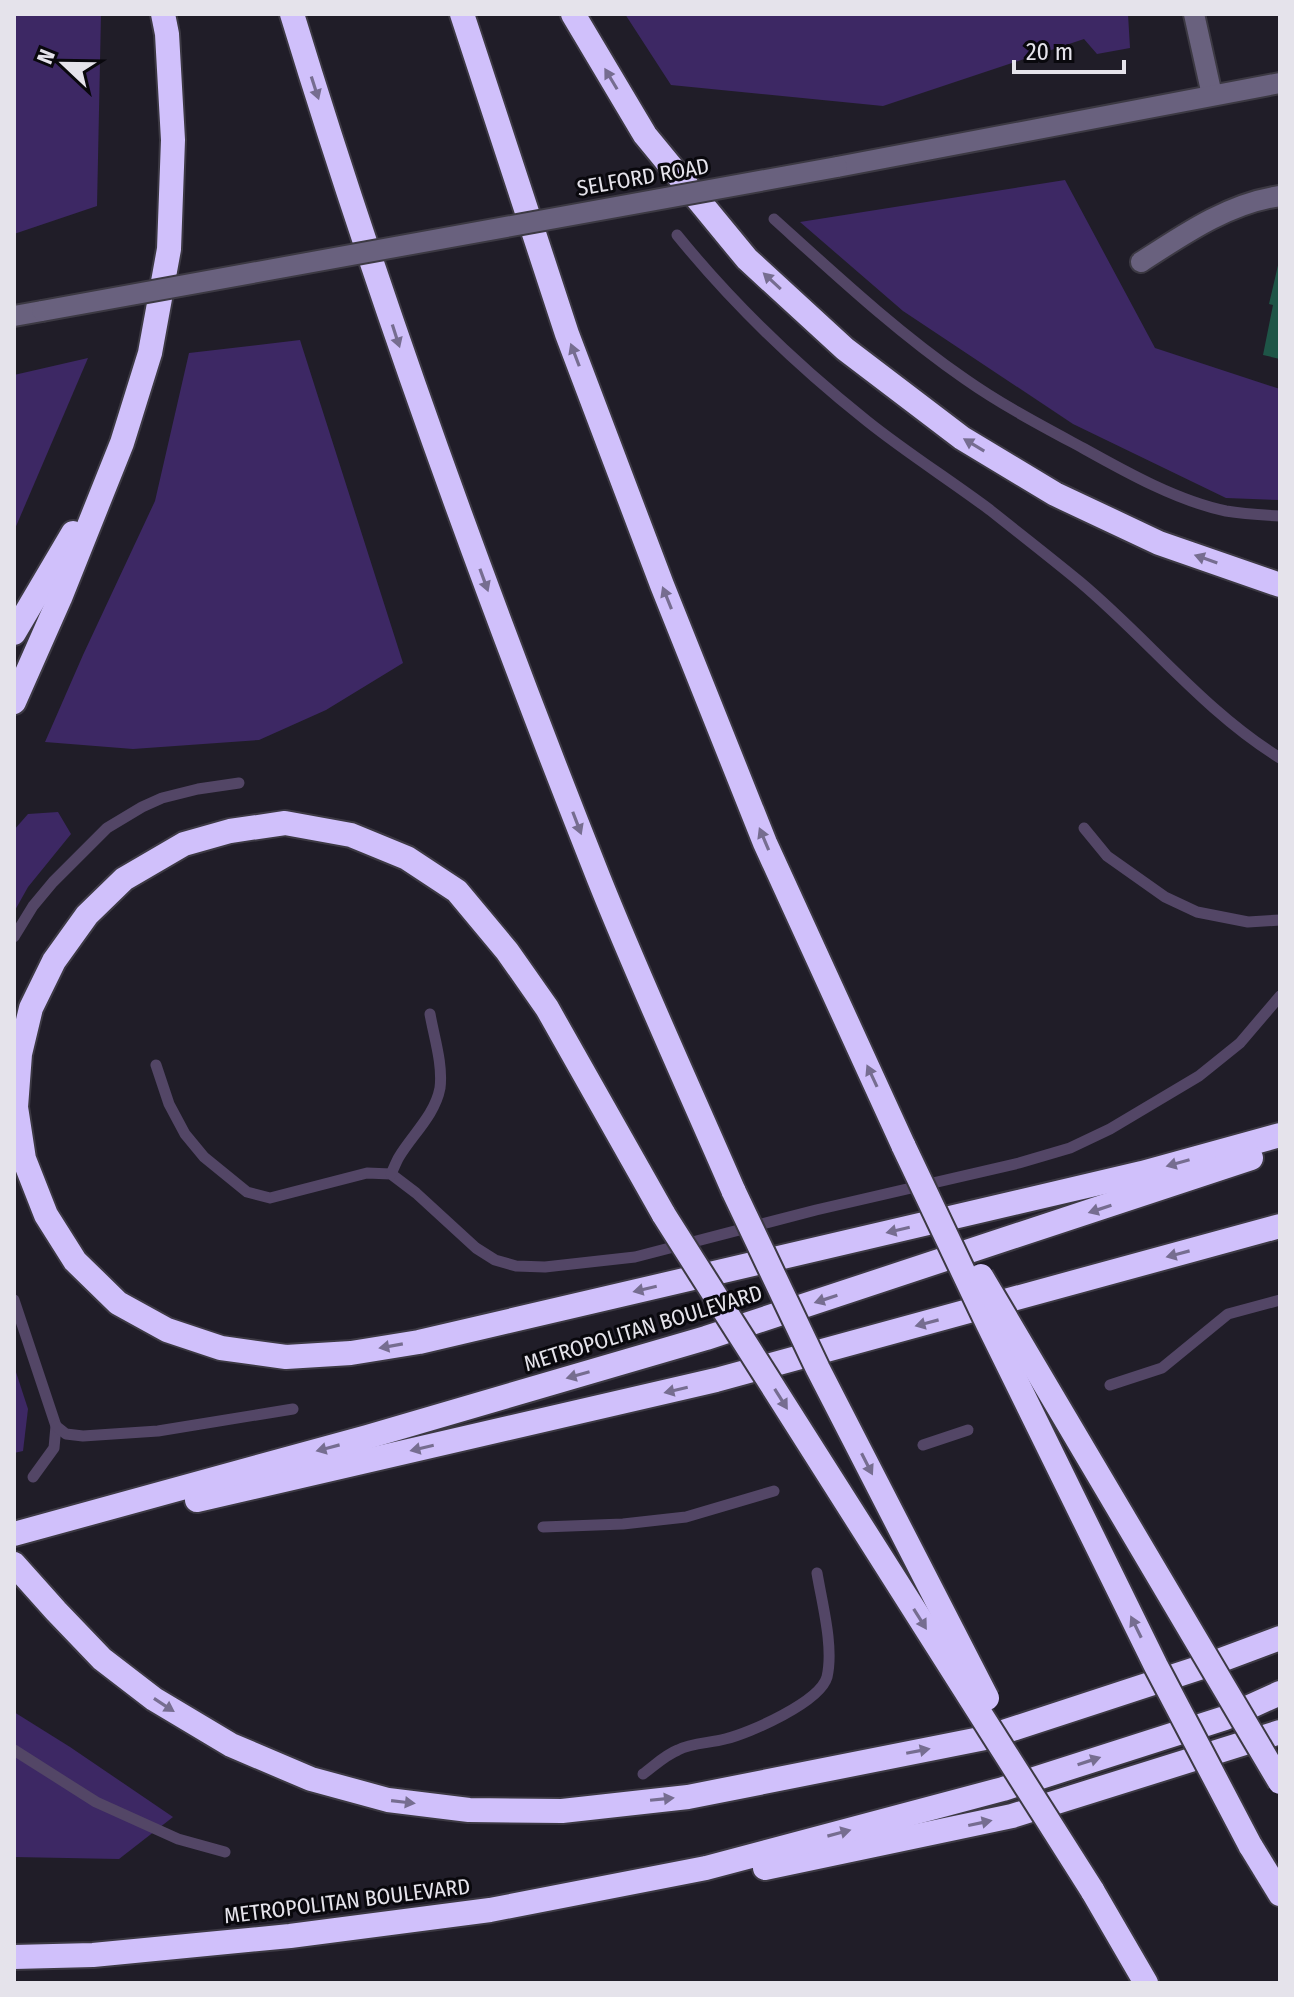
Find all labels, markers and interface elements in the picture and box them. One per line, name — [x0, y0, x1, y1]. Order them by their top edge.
north arrow — [24, 24, 104, 104]
scale bar — [1014, 24, 1124, 74]
text: 20 m — [1026, 38, 1073, 66]
text: N — [31, 46, 61, 68]
one-way arrow — [604, 68, 618, 90]
one-way arrow — [309, 77, 322, 101]
street label: SELFORD ROAD — [575, 152, 711, 202]
one-way arrow — [763, 273, 782, 291]
one-way arrow — [390, 324, 402, 348]
one-way arrow — [568, 343, 581, 367]
one-way arrow — [963, 438, 985, 452]
one-way arrow — [1194, 553, 1218, 565]
one-way arrow — [478, 568, 491, 592]
one-way arrow — [660, 586, 673, 610]
one-way arrow — [571, 811, 584, 835]
one-way arrow — [757, 827, 770, 851]
one-way arrow — [865, 1064, 879, 1088]
one-way arrow — [1165, 1157, 1189, 1170]
one-way arrow — [1088, 1203, 1112, 1216]
one-way arrow — [885, 1224, 910, 1237]
one-way arrow — [1165, 1249, 1190, 1261]
street label: METROPOLITAN BOULEVARD — [521, 1279, 765, 1377]
one-way arrow — [632, 1283, 657, 1296]
one-way arrow — [814, 1293, 838, 1305]
one-way arrow — [914, 1317, 939, 1329]
one-way arrow — [378, 1341, 403, 1353]
one-way arrow — [565, 1370, 590, 1382]
one-way arrow — [663, 1384, 688, 1396]
one-way arrow — [773, 1388, 787, 1410]
one-way arrow — [316, 1442, 340, 1455]
one-way arrow — [410, 1442, 435, 1455]
one-way arrow — [860, 1452, 873, 1475]
one-way arrow — [912, 1608, 926, 1630]
one-way arrow — [1129, 1615, 1143, 1638]
one-way arrow — [153, 1697, 175, 1712]
one-way arrow — [905, 1744, 930, 1757]
one-way arrow — [1078, 1754, 1102, 1767]
one-way arrow — [650, 1793, 675, 1806]
one-way arrow — [391, 1796, 416, 1809]
one-way arrow — [968, 1816, 993, 1828]
one-way arrow — [827, 1826, 852, 1838]
street label: METROPOLITAN BOULEVARD — [222, 1872, 472, 1930]

